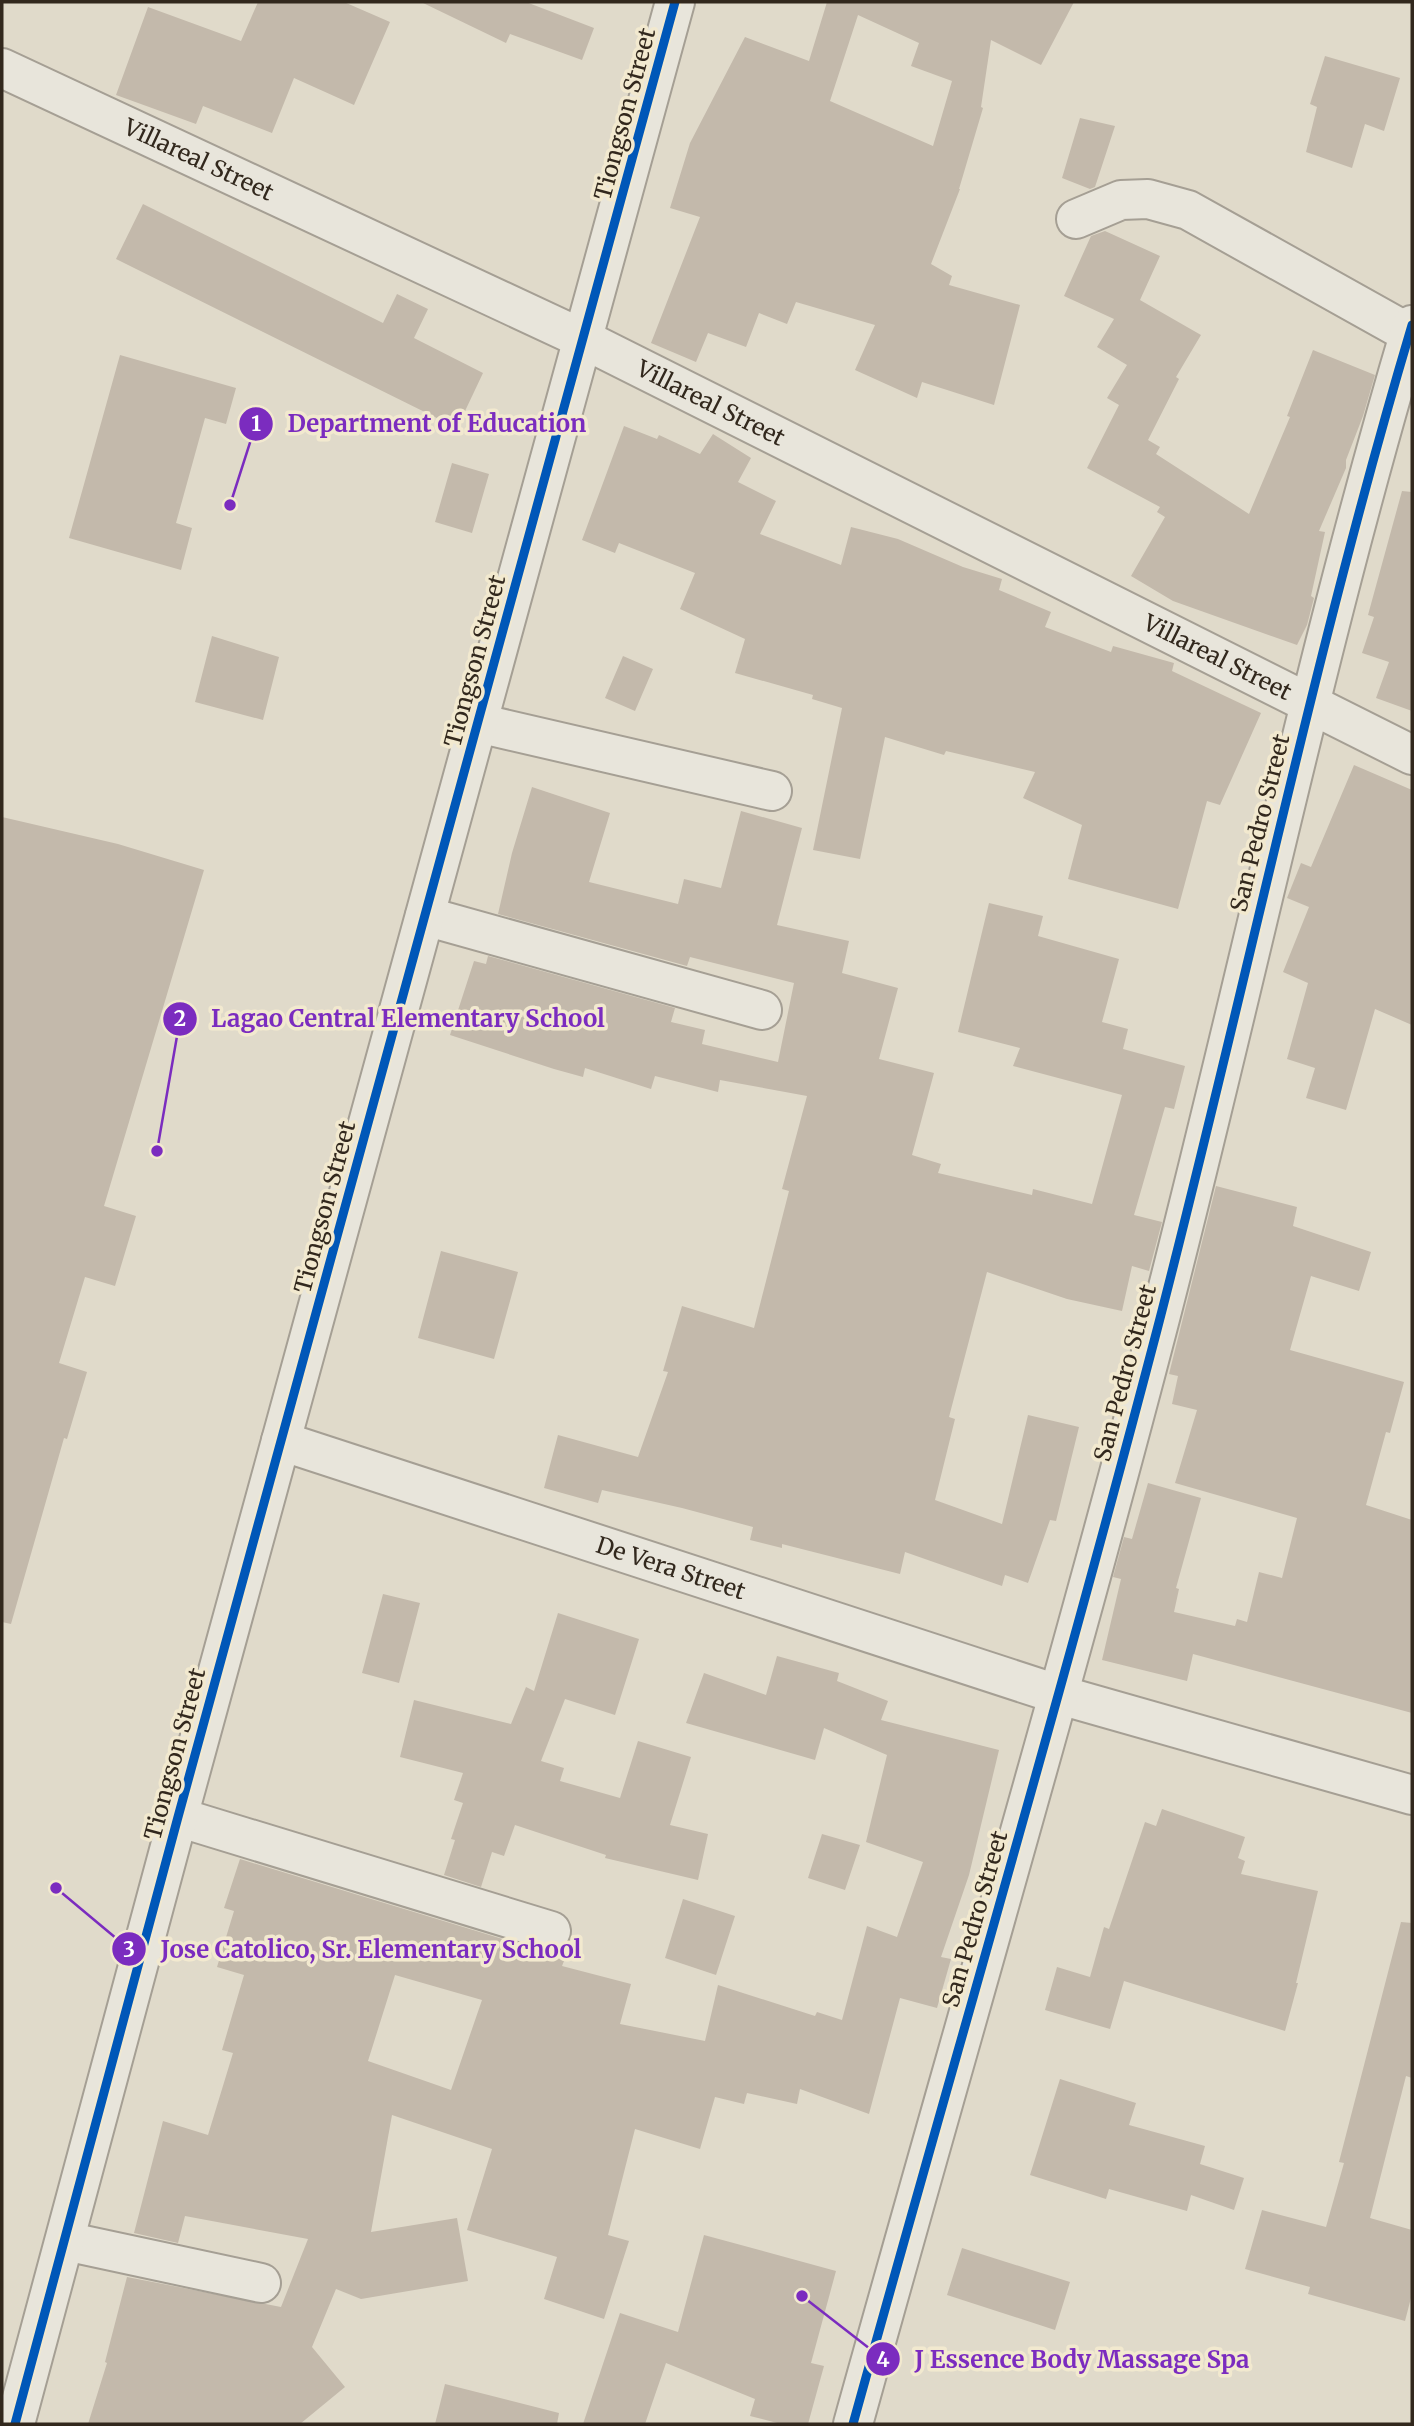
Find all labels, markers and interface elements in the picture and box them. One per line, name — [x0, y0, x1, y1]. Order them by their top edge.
street label: Tiongson Street — [588, 25, 661, 203]
street label: Villareal Street — [118, 111, 278, 207]
street label: Villareal Street — [631, 353, 790, 452]
callout: Department of Education — [239, 401, 601, 446]
text: Department of Education — [288, 408, 586, 439]
text: 1 — [251, 410, 261, 437]
street label: Tiongson Street — [438, 572, 511, 750]
street label: Villareal Street — [1138, 607, 1297, 706]
street label: San Pedro Street — [1223, 731, 1296, 915]
callout: Lagao Central Elementary School — [162, 997, 619, 1042]
text: Lagao Central Elementary School — [211, 1003, 605, 1034]
text: 2 — [174, 1005, 186, 1032]
street label: Tiongson Street — [288, 1118, 361, 1296]
street label: San Pedro Street — [1087, 1281, 1162, 1465]
street label: De Vera Street — [593, 1530, 749, 1605]
street label: Tiongson Street — [138, 1665, 211, 1843]
street label: San Pedro Street — [935, 1827, 1014, 2010]
callout: Jose Catolico, Sr. Elementary School — [111, 1927, 595, 1972]
text: Jose Catolico, Sr. Elementary School — [160, 1934, 582, 1965]
text: 3 — [123, 1936, 135, 1963]
callout: J Essence Body Massage Spa — [866, 2337, 1264, 2382]
text: J Essence Body Massage Spa — [914, 2344, 1249, 2375]
text: 4 — [876, 2346, 890, 2373]

